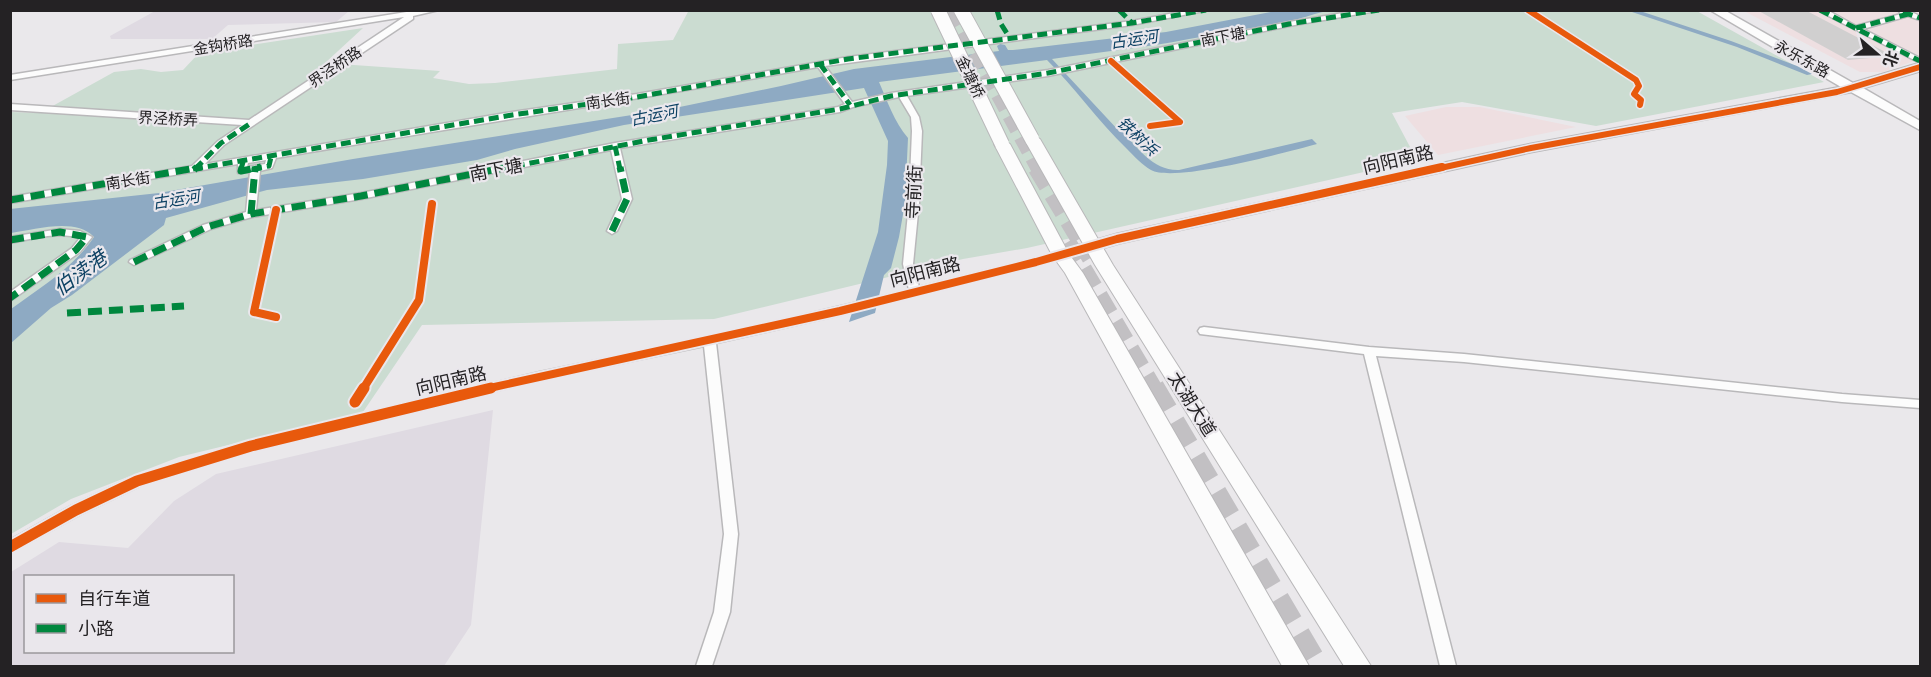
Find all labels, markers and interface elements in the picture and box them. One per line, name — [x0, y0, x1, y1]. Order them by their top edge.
street label: 南下塘 — [1199, 24, 1247, 49]
north arrow — [1847, 24, 1907, 84]
water label: 古运河 — [1109, 26, 1162, 51]
street label: 金钩桥路 — [192, 31, 254, 58]
street label: 永乐东路 — [1772, 37, 1833, 81]
street label: 界泾桥路 — [305, 43, 364, 90]
text: 北 — [1880, 49, 1902, 70]
street label: 金塘桥 — [953, 53, 988, 101]
street label: 南长街 — [584, 89, 631, 112]
water label: 古运河 — [629, 101, 682, 128]
street label: 界泾桥弄 — [138, 108, 198, 129]
water label: 铁树浜 — [1114, 113, 1163, 160]
street label: 向阳南路 — [1360, 141, 1435, 178]
street label: 南下塘 — [467, 154, 524, 185]
street label: 寺前街 — [902, 164, 925, 219]
street label: 南长街 — [104, 169, 151, 192]
water label: 古运河 — [151, 186, 204, 212]
water label: 伯渎港 — [49, 244, 113, 300]
street label: 向阳南路 — [887, 253, 962, 290]
street label: 向阳南路 — [413, 362, 488, 399]
street label: 太湖大道 — [1164, 368, 1220, 440]
legend — [24, 575, 234, 653]
text: 自行车道 — [78, 588, 150, 609]
text: 小路 — [78, 618, 114, 639]

